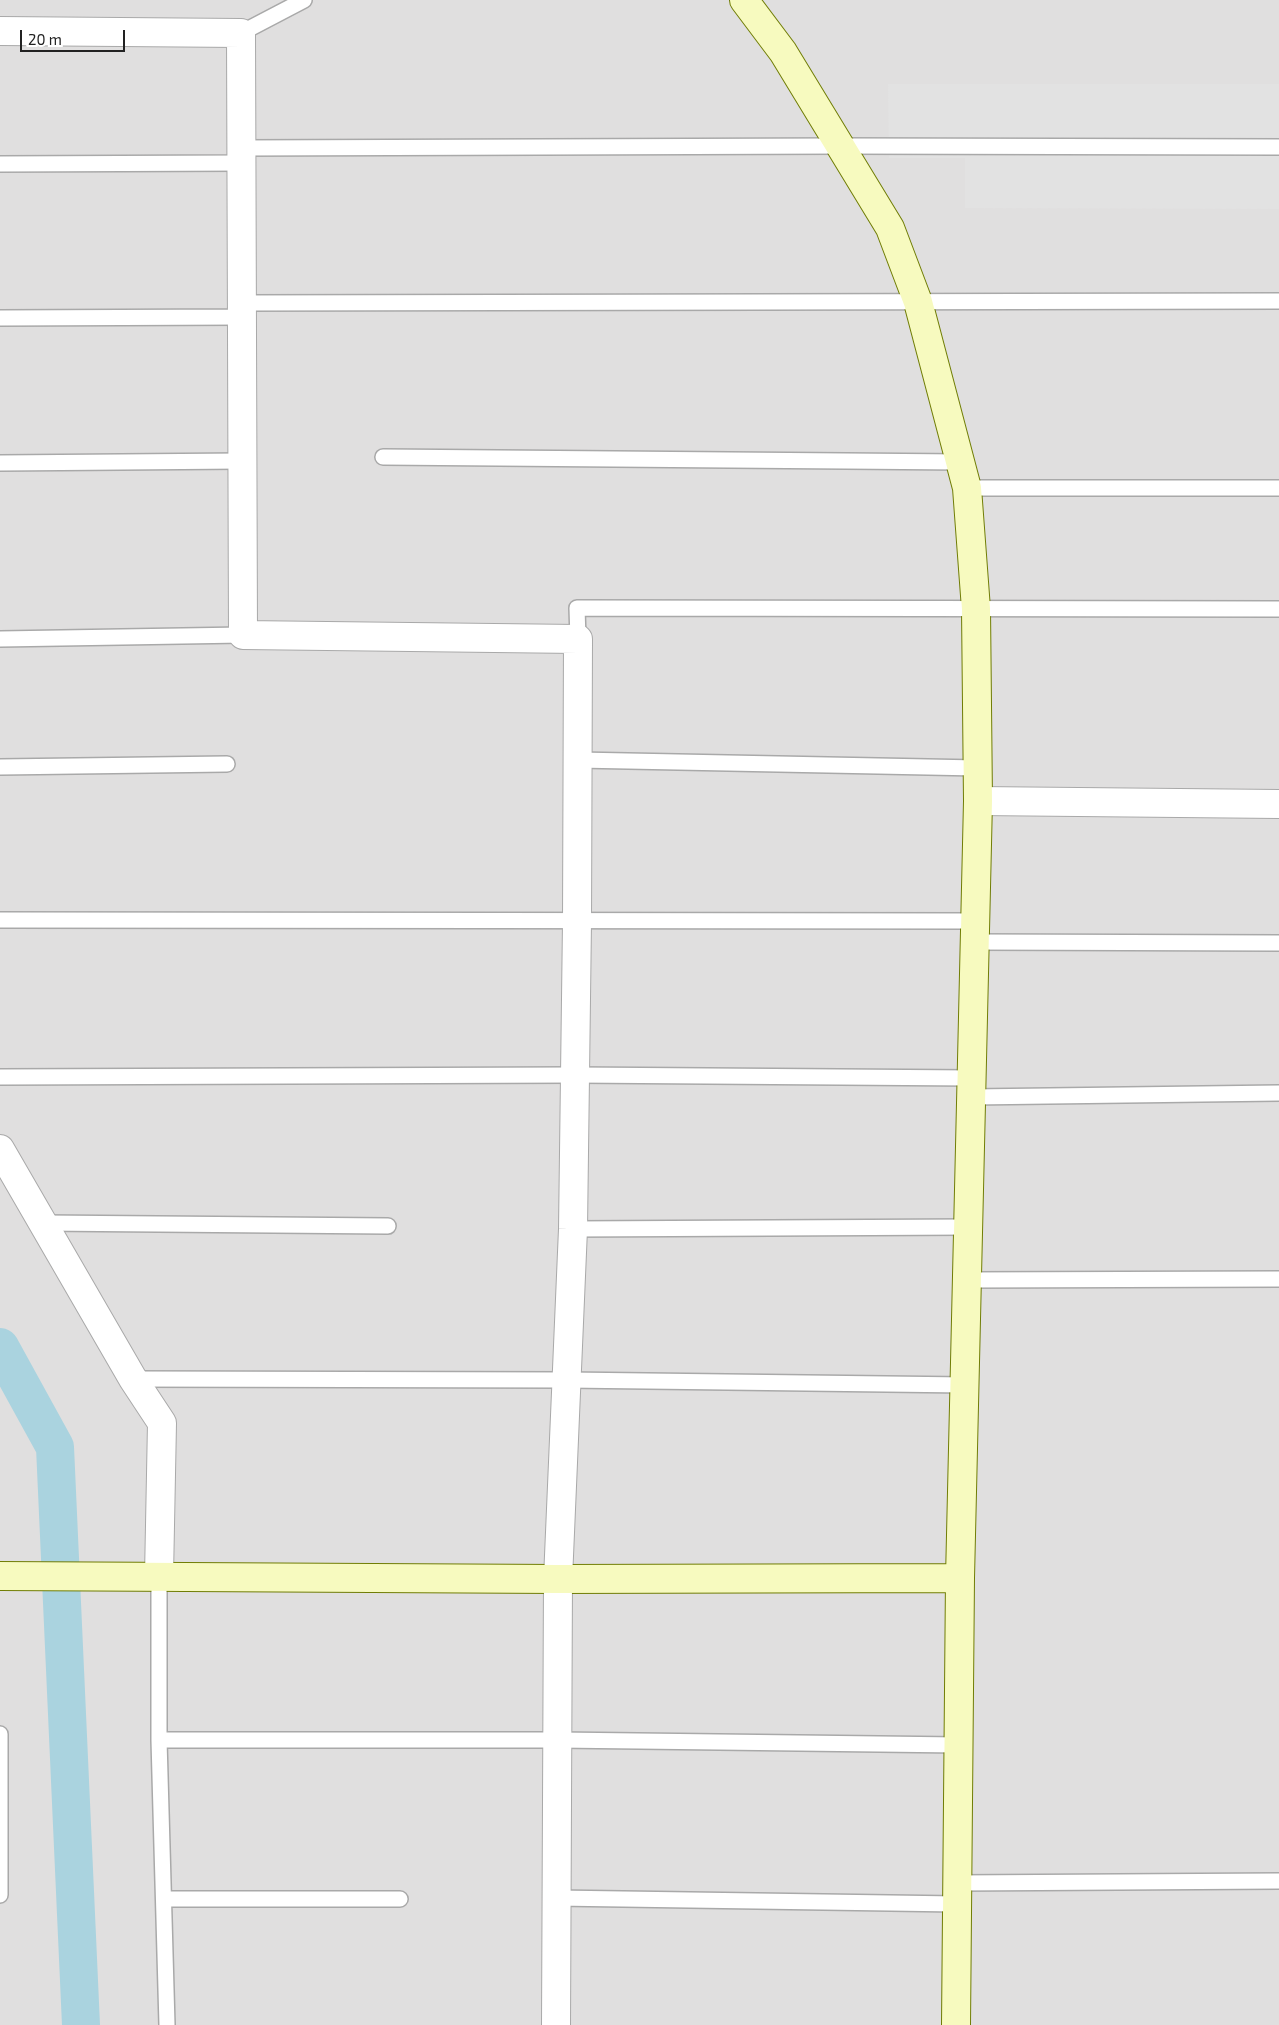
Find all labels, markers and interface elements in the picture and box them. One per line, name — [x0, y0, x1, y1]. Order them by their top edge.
scale bar — [22, 20, 128, 52]
text: 20 m — [28, 30, 62, 48]

